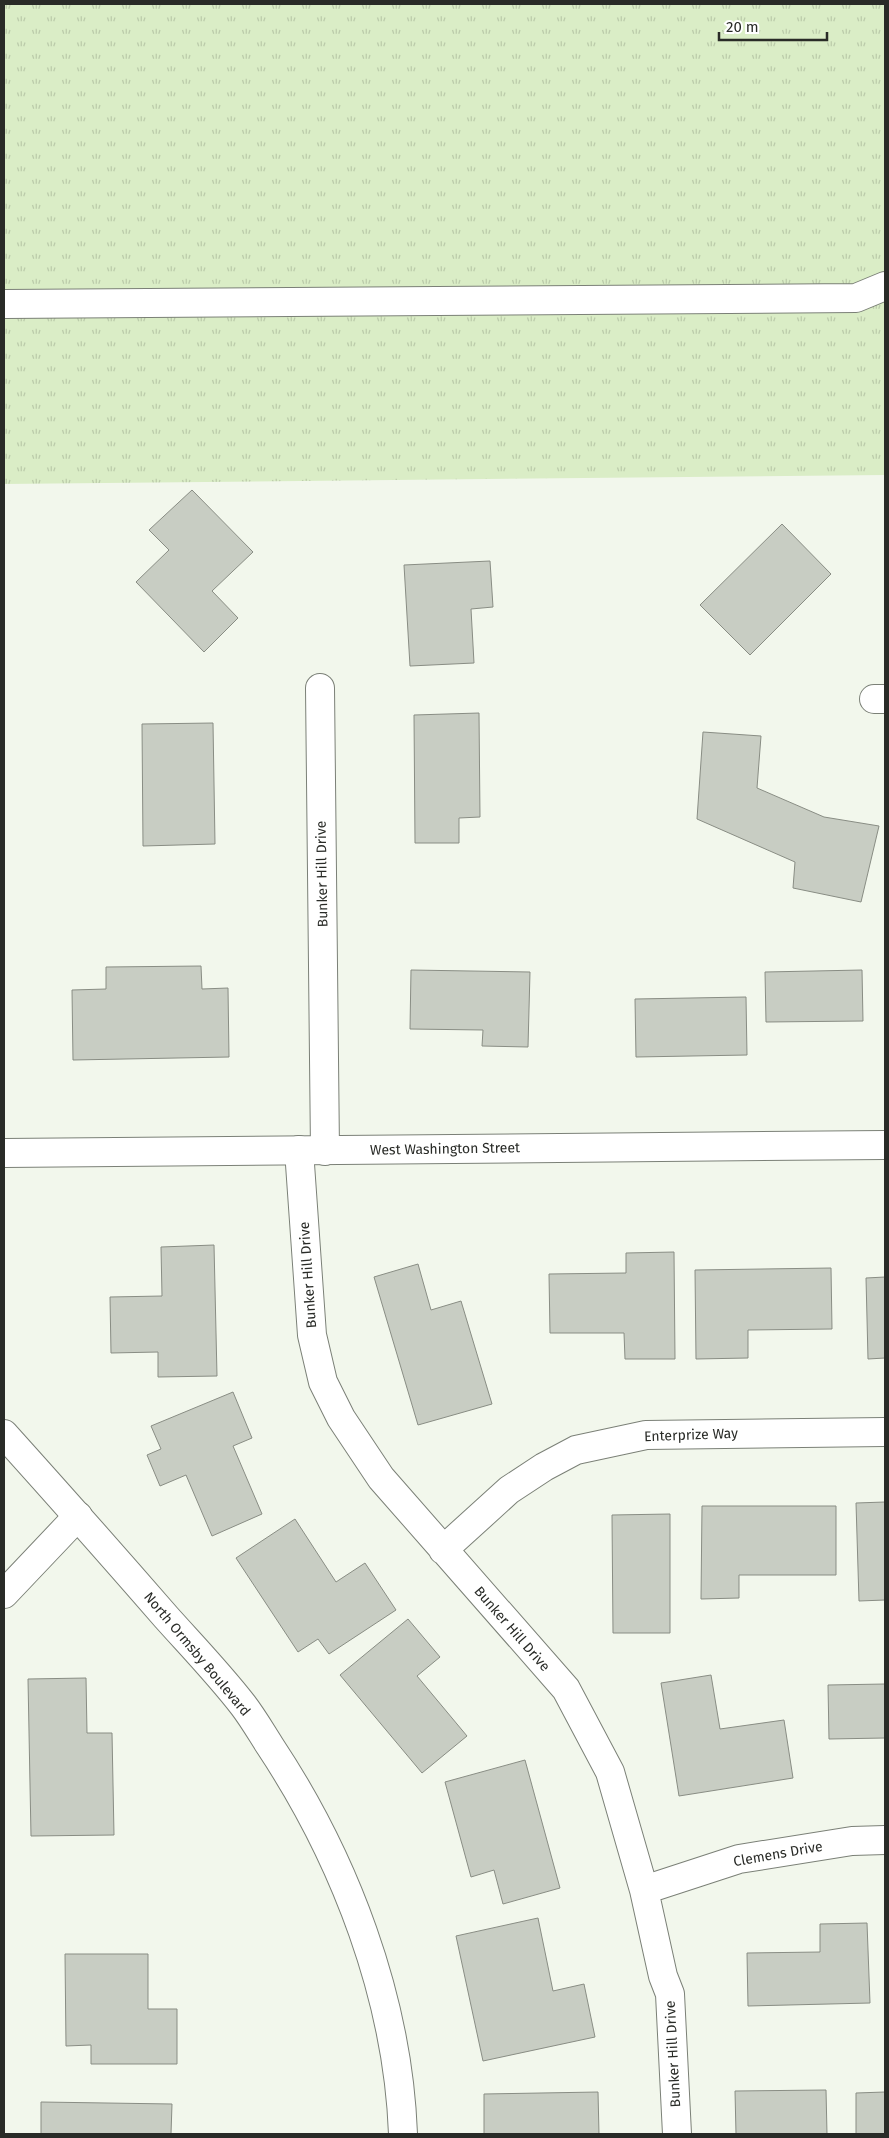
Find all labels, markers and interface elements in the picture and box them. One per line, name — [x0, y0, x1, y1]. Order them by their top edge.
scale bar — [719, 10, 826, 42]
text: 20 m — [726, 18, 759, 36]
street label: Bunker Hill Drive — [313, 820, 331, 928]
street label: West Washington Street — [370, 1139, 521, 1159]
street label: Bunker Hill Drive — [296, 1221, 320, 1329]
street label: Enterprize Way — [644, 1425, 738, 1445]
street label: Bunker Hill Drive — [471, 1583, 553, 1675]
street label: North Ormsby Boulevard — [140, 1589, 254, 1719]
street label: Clemens Drive — [732, 1838, 824, 1870]
street label: Bunker Hill Drive — [662, 2000, 684, 2108]

